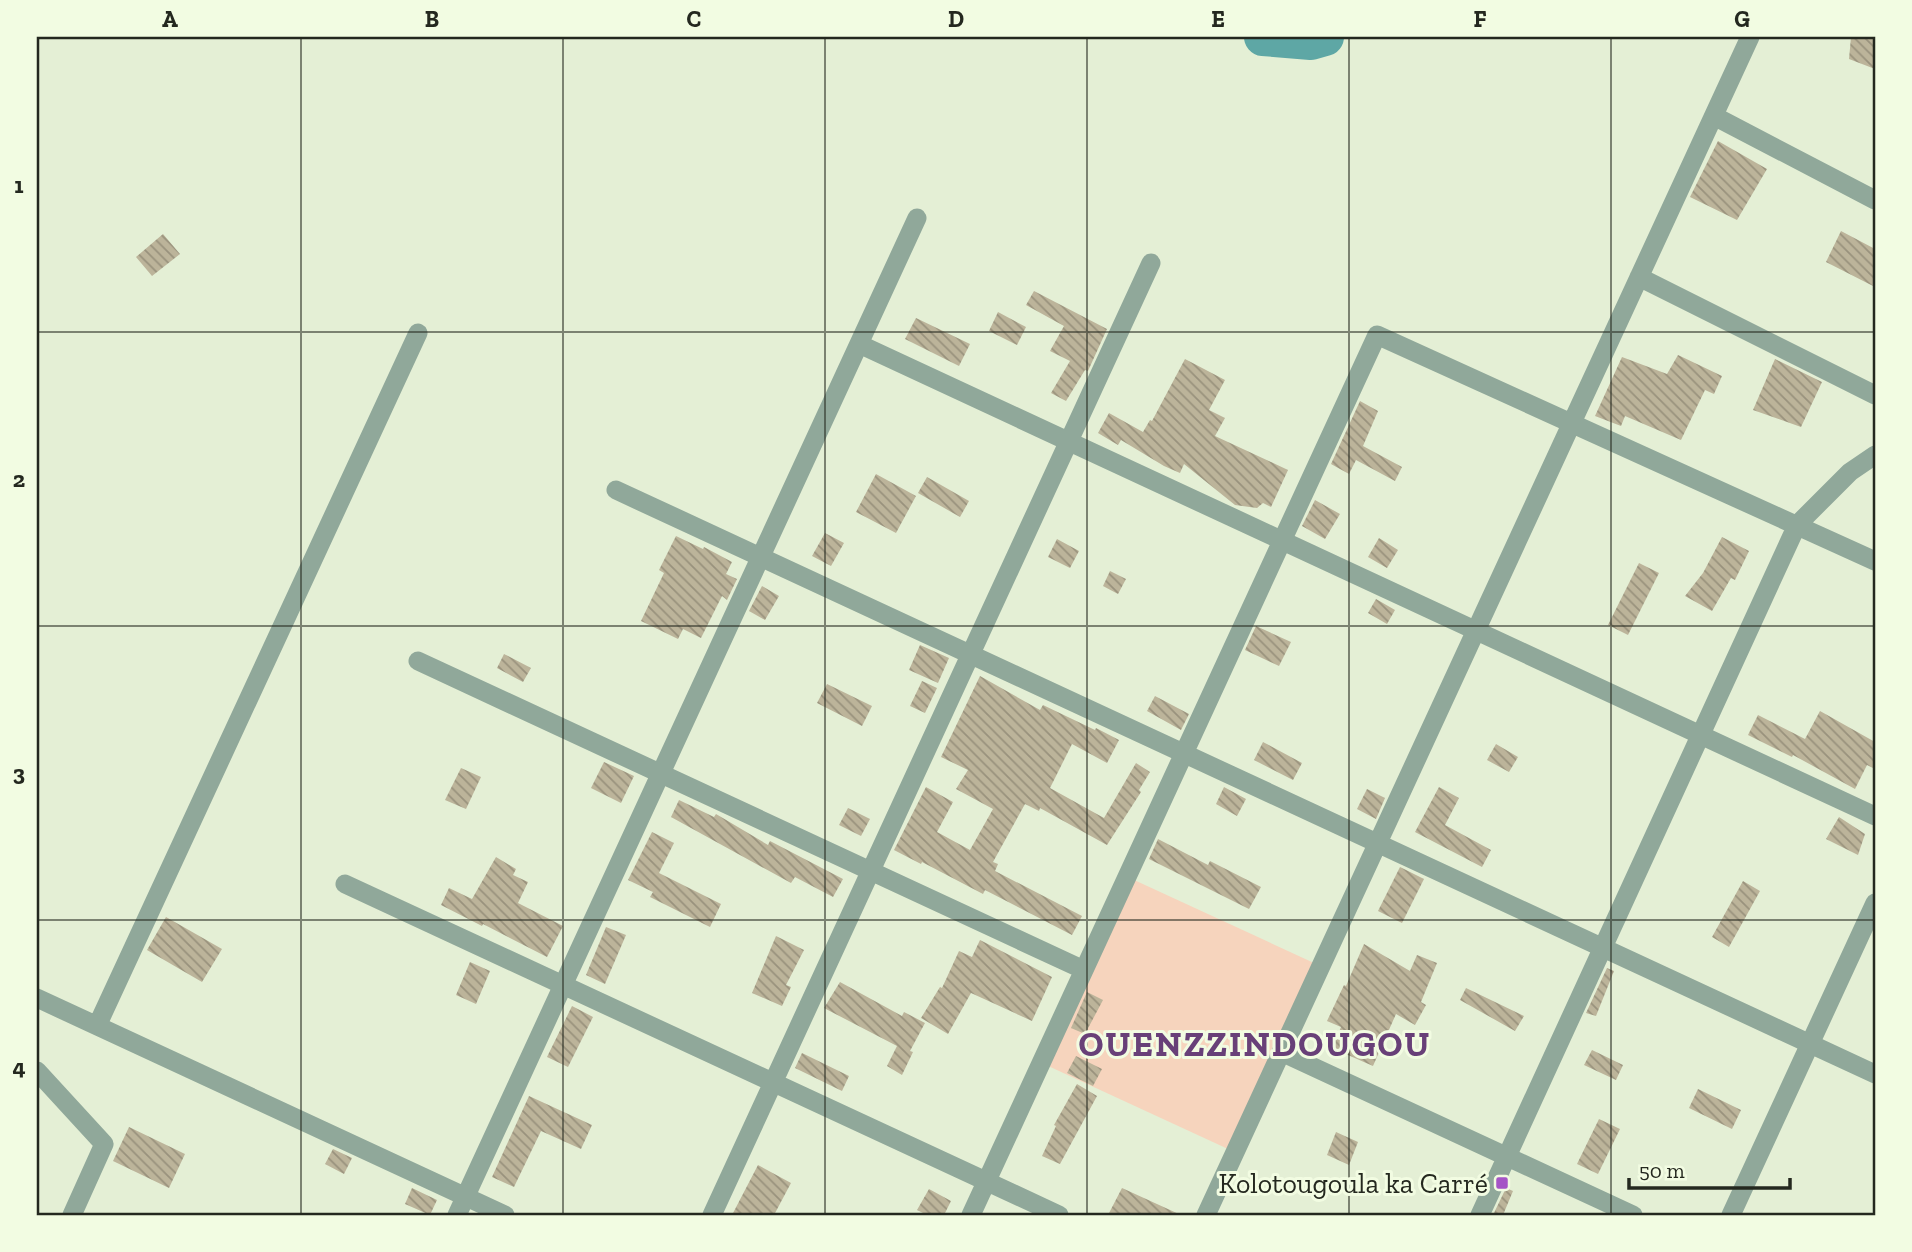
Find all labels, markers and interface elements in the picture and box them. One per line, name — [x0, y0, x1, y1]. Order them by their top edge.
text: A — [162, 5, 178, 33]
text: B — [425, 5, 439, 33]
text: C — [687, 5, 701, 33]
text: D — [948, 5, 964, 33]
text: E — [1211, 5, 1225, 33]
text: F — [1473, 5, 1487, 33]
text: G — [1734, 5, 1750, 33]
text: 1 — [14, 171, 24, 199]
text: 2 — [13, 465, 25, 493]
text: 3 — [13, 759, 25, 787]
district label: OUENZZINDOUGOU — [1079, 1023, 1431, 1065]
text: 4 — [12, 1053, 26, 1081]
scale bar — [1629, 1147, 1790, 1191]
text: 50 m — [1639, 1158, 1685, 1183]
place label: Kolotougoula ka Carré — [1218, 1167, 1488, 1200]
marker: Kolotougoula ka Carré — [1494, 1175, 1510, 1191]

